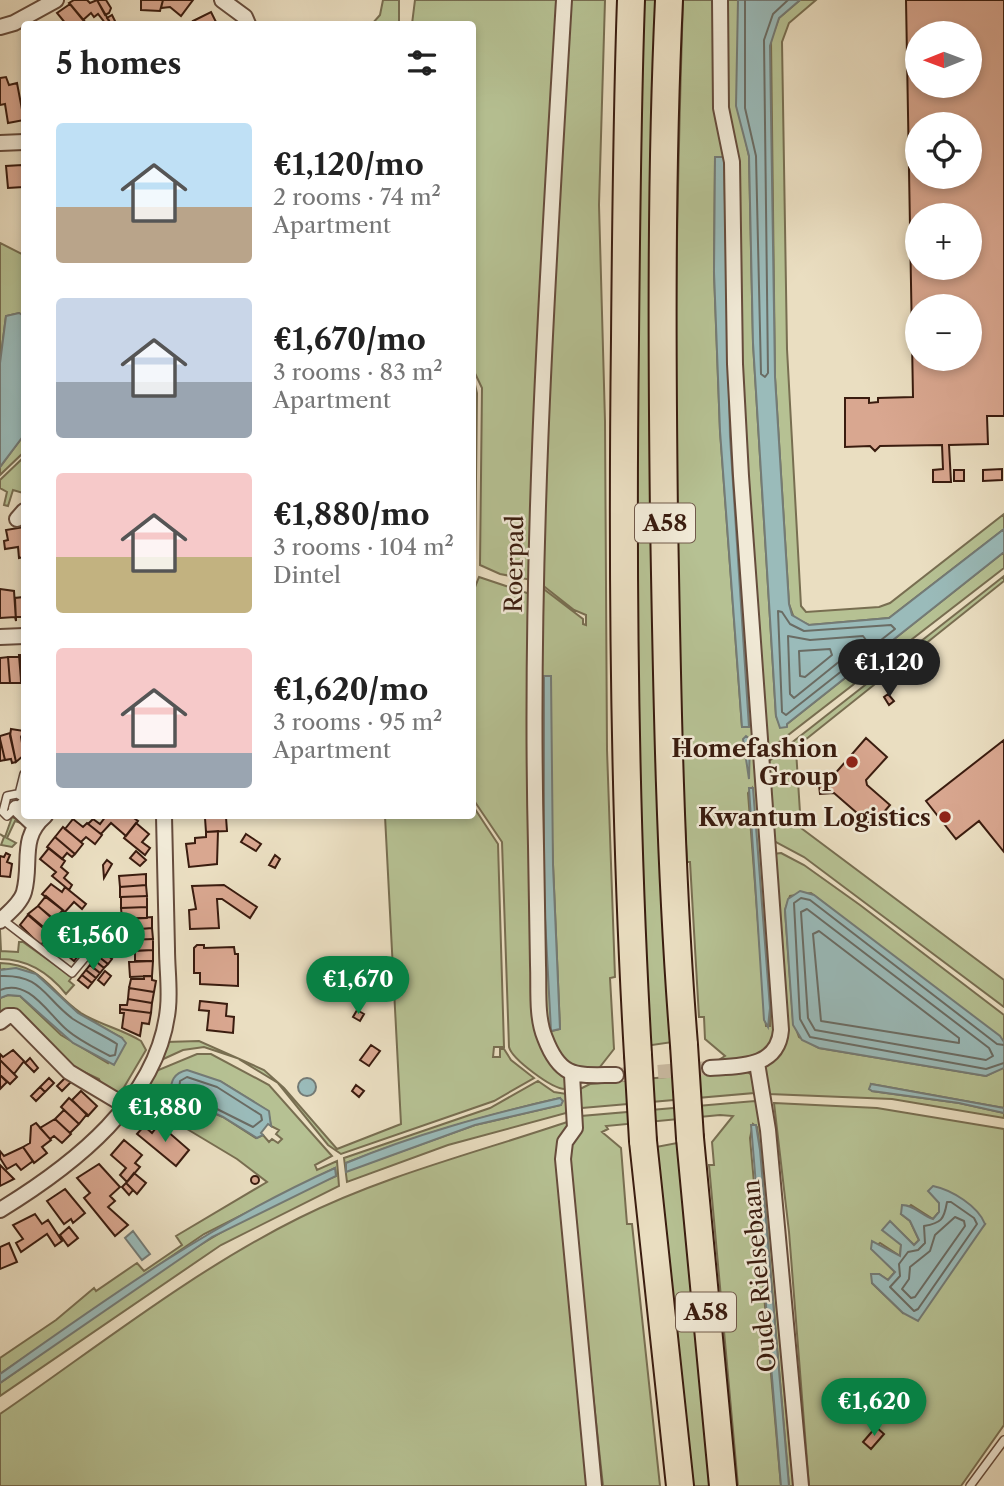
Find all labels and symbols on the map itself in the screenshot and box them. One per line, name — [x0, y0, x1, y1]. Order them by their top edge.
north arrow — [905, 21, 982, 98]
road number: A58 — [635, 503, 695, 542]
street label: Roerpad — [499, 515, 529, 613]
pin: €1,120 — [832, 640, 946, 699]
place label: Homefashion Group — [671, 734, 839, 791]
marker: Homefashion Group — [844, 754, 860, 770]
place label: Kwantum Logistics — [698, 803, 931, 832]
marker: Kwantum Logistics — [937, 809, 953, 825]
pin: €1,560 — [36, 912, 150, 972]
pin: €1,670 — [301, 956, 415, 1016]
pin: €1,880 — [108, 1084, 222, 1144]
street label: Oude Rielsebaan — [736, 1178, 782, 1374]
road number: A58 — [676, 1292, 736, 1331]
pin: €1,620 — [817, 1378, 931, 1438]

